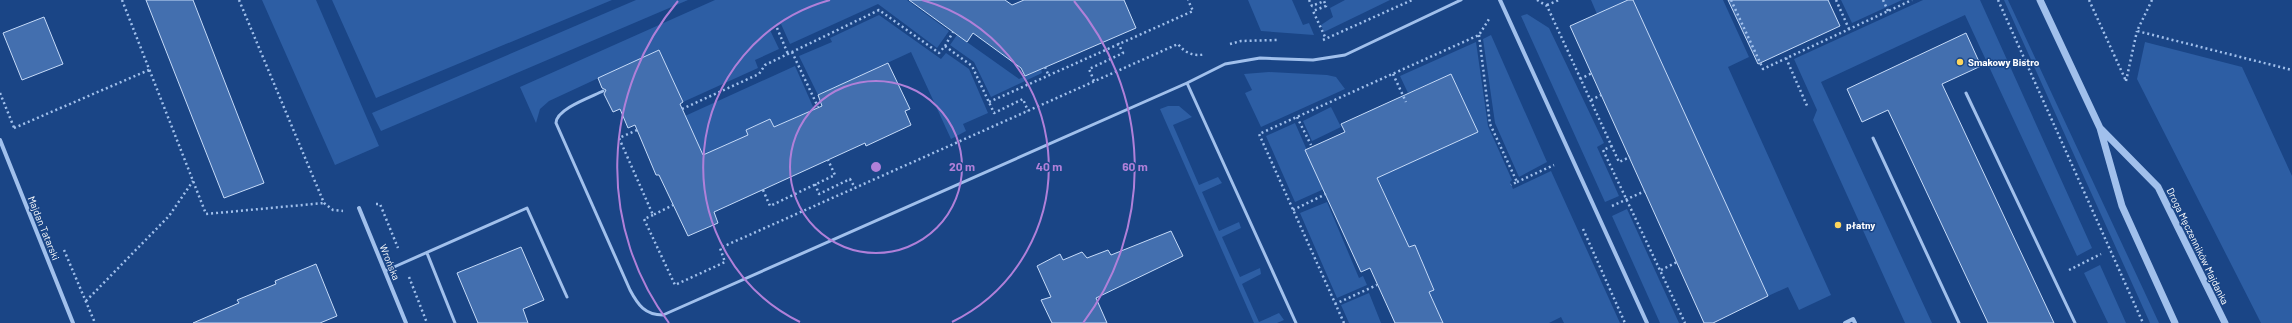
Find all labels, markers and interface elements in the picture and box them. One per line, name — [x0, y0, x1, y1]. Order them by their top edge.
place label: Smakowy Bistro — [1968, 56, 2040, 68]
marker: Smakowy Bistro — [1955, 57, 1965, 67]
text: 20 m — [949, 159, 975, 173]
text: 40 m — [1036, 159, 1062, 173]
text: 60 m — [1122, 159, 1148, 173]
centre of rings — [869, 160, 883, 174]
street label: Droga Męczenników Majdanka — [2164, 186, 2232, 306]
street label: Majdan Tatarski — [26, 194, 62, 262]
place label: płatny — [1846, 219, 1875, 231]
marker: płatny — [1833, 220, 1843, 230]
street label: Wrońska — [377, 242, 403, 282]

